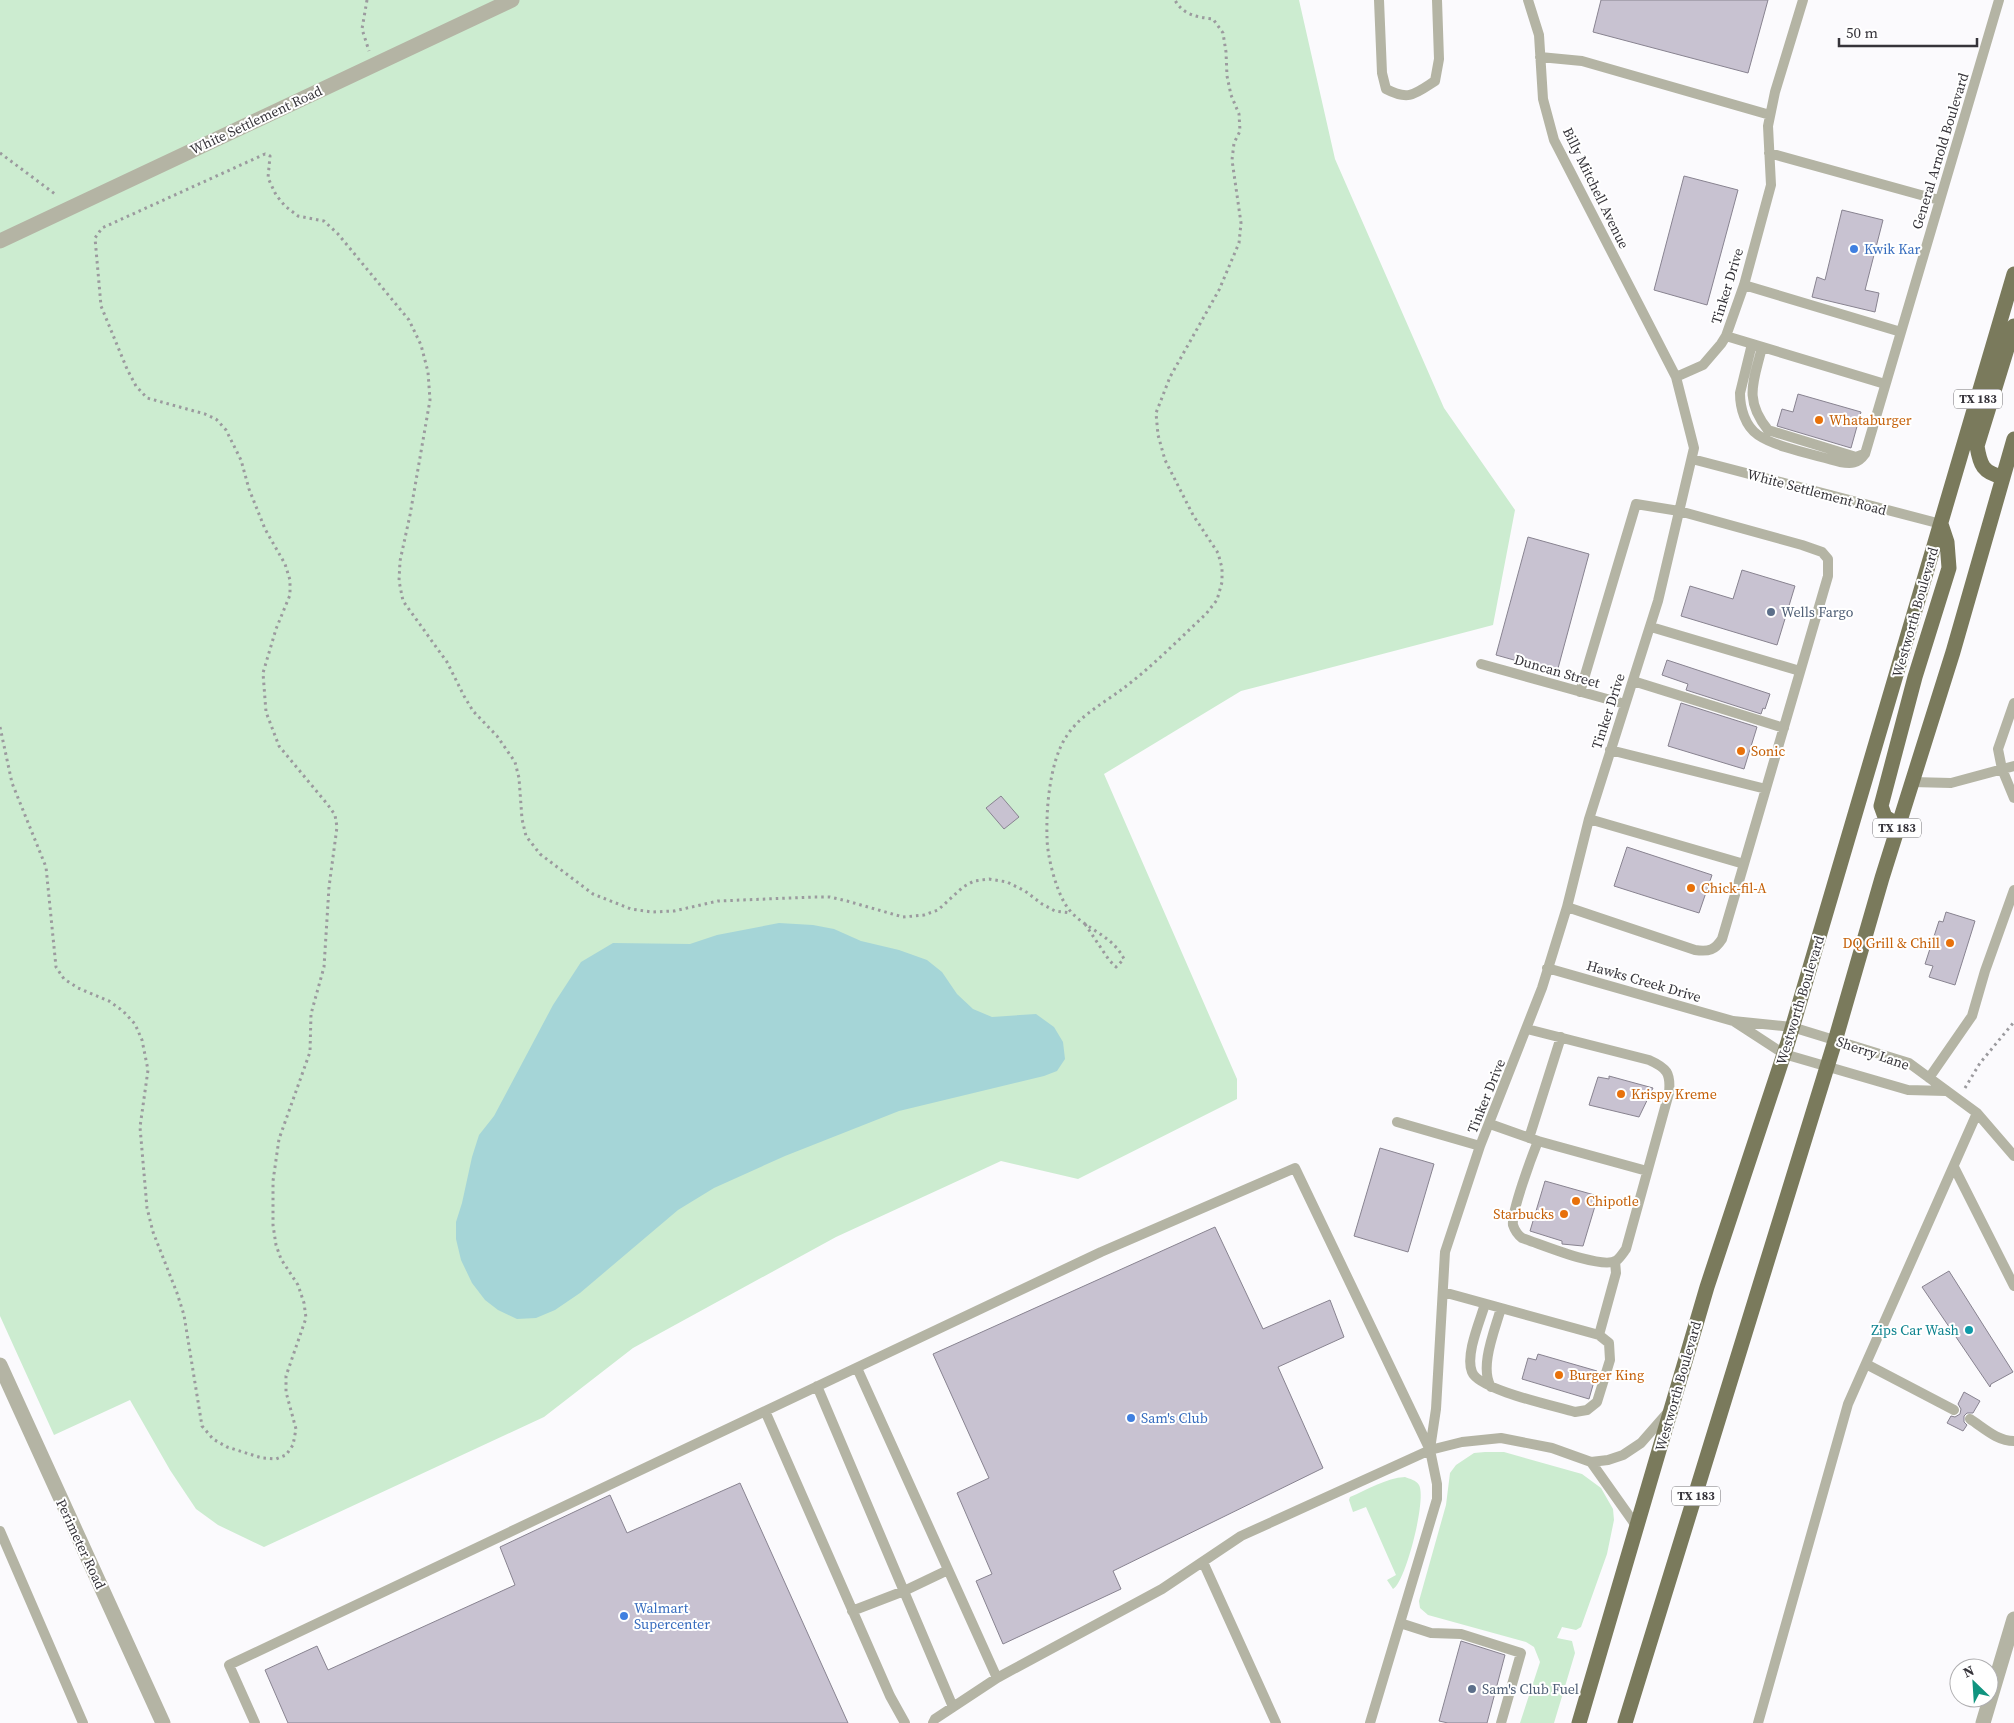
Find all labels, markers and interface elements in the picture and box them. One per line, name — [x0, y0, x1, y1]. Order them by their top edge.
scale bar — [1839, 15, 1976, 47]
text: 50 m — [1846, 22, 1878, 43]
street label: General Arnold Boulevard — [1907, 70, 1973, 232]
street label: White Settlement Road — [187, 81, 325, 159]
street label: Billy Mitchell Avenue — [1558, 124, 1634, 252]
place label: Kwik Kar — [1864, 239, 1921, 259]
marker: Kwik Kar — [1848, 243, 1860, 255]
street label: Tinker Drive — [1706, 246, 1748, 326]
road number: TX 183 — [1954, 389, 2002, 408]
place label: Whataburger — [1829, 410, 1912, 430]
marker: Whataburger — [1813, 414, 1825, 426]
street label: White Settlement Road — [1745, 464, 1889, 520]
street label: Westworth Boulevard — [1887, 545, 1943, 679]
place label: Wells Fargo — [1781, 602, 1854, 622]
marker: Wells Fargo — [1765, 606, 1777, 618]
street label: Duncan Street — [1512, 649, 1603, 693]
street label: Tinker Drive — [1586, 671, 1630, 751]
place label: Sonic — [1751, 741, 1786, 761]
marker: Sonic — [1735, 745, 1747, 757]
road number: TX 183 — [1873, 818, 1921, 838]
place label: Chick-fil-A — [1701, 878, 1767, 898]
marker: Chick-fil-A — [1685, 882, 1697, 894]
street label: Westworth Boulevard — [1771, 933, 1829, 1067]
place label: DQ Grill & Chill — [1842, 933, 1940, 953]
marker: DQ Grill & Chill — [1944, 937, 1956, 949]
street label: Hawks Creek Drive — [1584, 955, 1704, 1007]
street label: Sherry Lane — [1834, 1031, 1912, 1075]
street label: Tinker Drive — [1462, 1056, 1510, 1136]
place label: Krispy Kreme — [1631, 1084, 1717, 1104]
marker: Krispy Kreme — [1615, 1088, 1627, 1100]
place label: Chipotle — [1586, 1191, 1639, 1211]
marker: Chipotle — [1570, 1195, 1582, 1207]
place label: Starbucks — [1493, 1204, 1554, 1224]
marker: Starbucks — [1558, 1208, 1570, 1220]
street label: Westworth Boulevard — [1650, 1319, 1706, 1453]
place label: Zips Car Wash — [1871, 1320, 1959, 1340]
marker: Zips Car Wash — [1963, 1324, 1975, 1336]
place label: Burger King — [1569, 1365, 1644, 1385]
marker: Burger King — [1553, 1369, 1565, 1381]
place label: Sam's Club — [1141, 1408, 1208, 1428]
marker: Sam's Club — [1125, 1412, 1137, 1424]
road number: TX 183 — [1672, 1486, 1720, 1505]
street label: Perimeter Road — [51, 1496, 111, 1592]
place label: Walmart Supercenter — [634, 1598, 710, 1634]
marker: Walmart Supercenter — [618, 1610, 630, 1622]
north arrow — [1949, 1658, 1999, 1708]
text: N — [1960, 1660, 1977, 1682]
place label: Sam's Club Fuel — [1482, 1679, 1579, 1699]
marker: Sam's Club Fuel — [1466, 1683, 1478, 1695]

